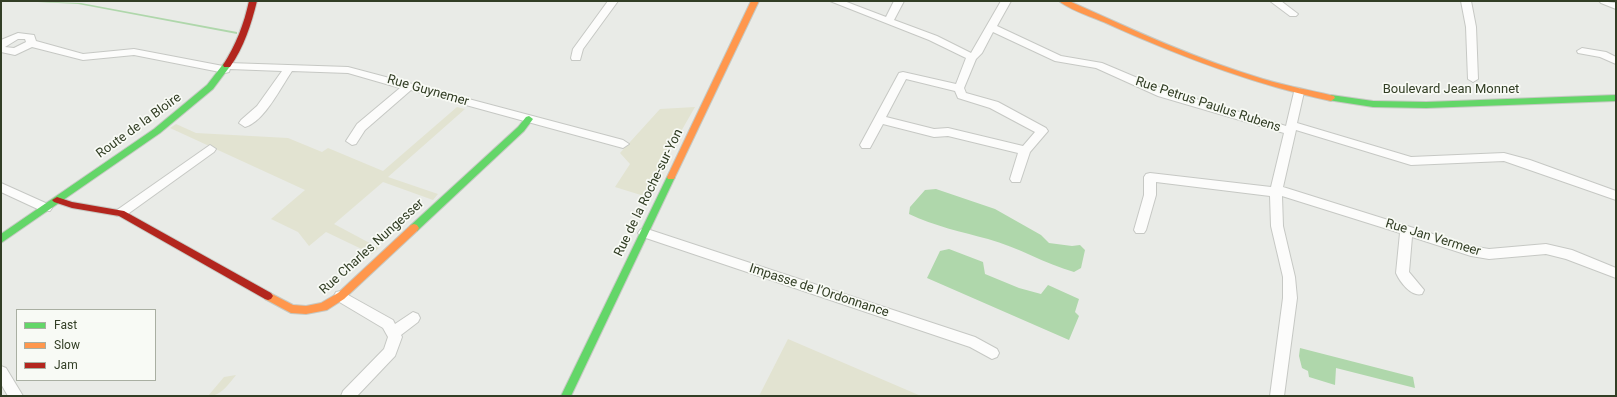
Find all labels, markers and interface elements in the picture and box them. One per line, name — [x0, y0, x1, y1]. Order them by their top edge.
street label: Rue Guynemer — [385, 72, 471, 110]
street label: Rue Petrus Paulus Rubens — [1133, 74, 1283, 136]
street label: Boulevard Jean Monnet — [1383, 82, 1519, 98]
street label: Route de la Bloire — [94, 90, 184, 162]
street label: Rue de la Roche-sur-Yon — [611, 127, 687, 259]
street label: Rue Charles Nungesser — [317, 196, 427, 298]
street label: Rue Jan Vermeer — [1383, 216, 1483, 260]
street label: Impasse de l'Ordonnance — [747, 261, 891, 321]
legend — [16, 309, 156, 381]
text: Fast — [54, 318, 77, 332]
text: Slow — [54, 338, 80, 352]
text: Jam — [54, 358, 78, 372]

